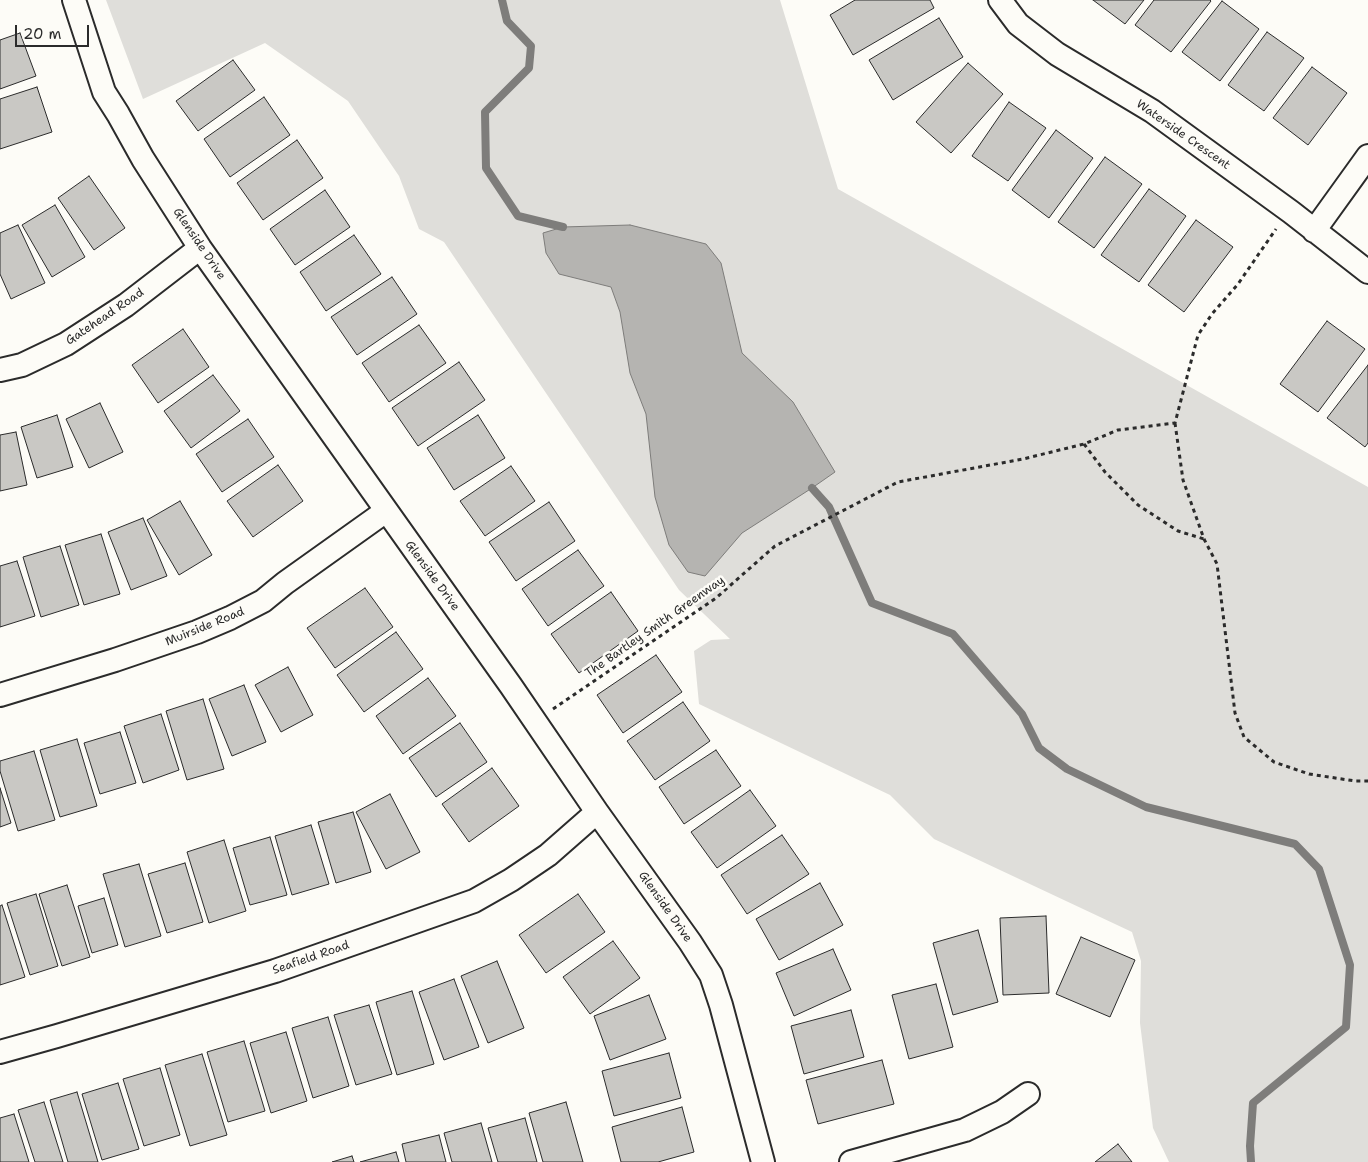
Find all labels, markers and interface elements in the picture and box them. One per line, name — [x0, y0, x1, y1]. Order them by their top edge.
scale bar — [18, 15, 91, 47]
text: 20 m — [23, 24, 62, 44]
street label: Waterside Crescent — [1133, 97, 1233, 173]
street label: Glenside Drive — [170, 205, 228, 283]
street label: Gatehead Road — [63, 286, 147, 348]
street label: Glenside Drive — [402, 538, 462, 614]
street label: The Bartley Smith Greenway — [583, 573, 727, 681]
street label: Muirside Road — [163, 605, 247, 649]
street label: Glenside Drive — [635, 869, 695, 945]
street label: Seafield Road — [271, 938, 351, 978]

